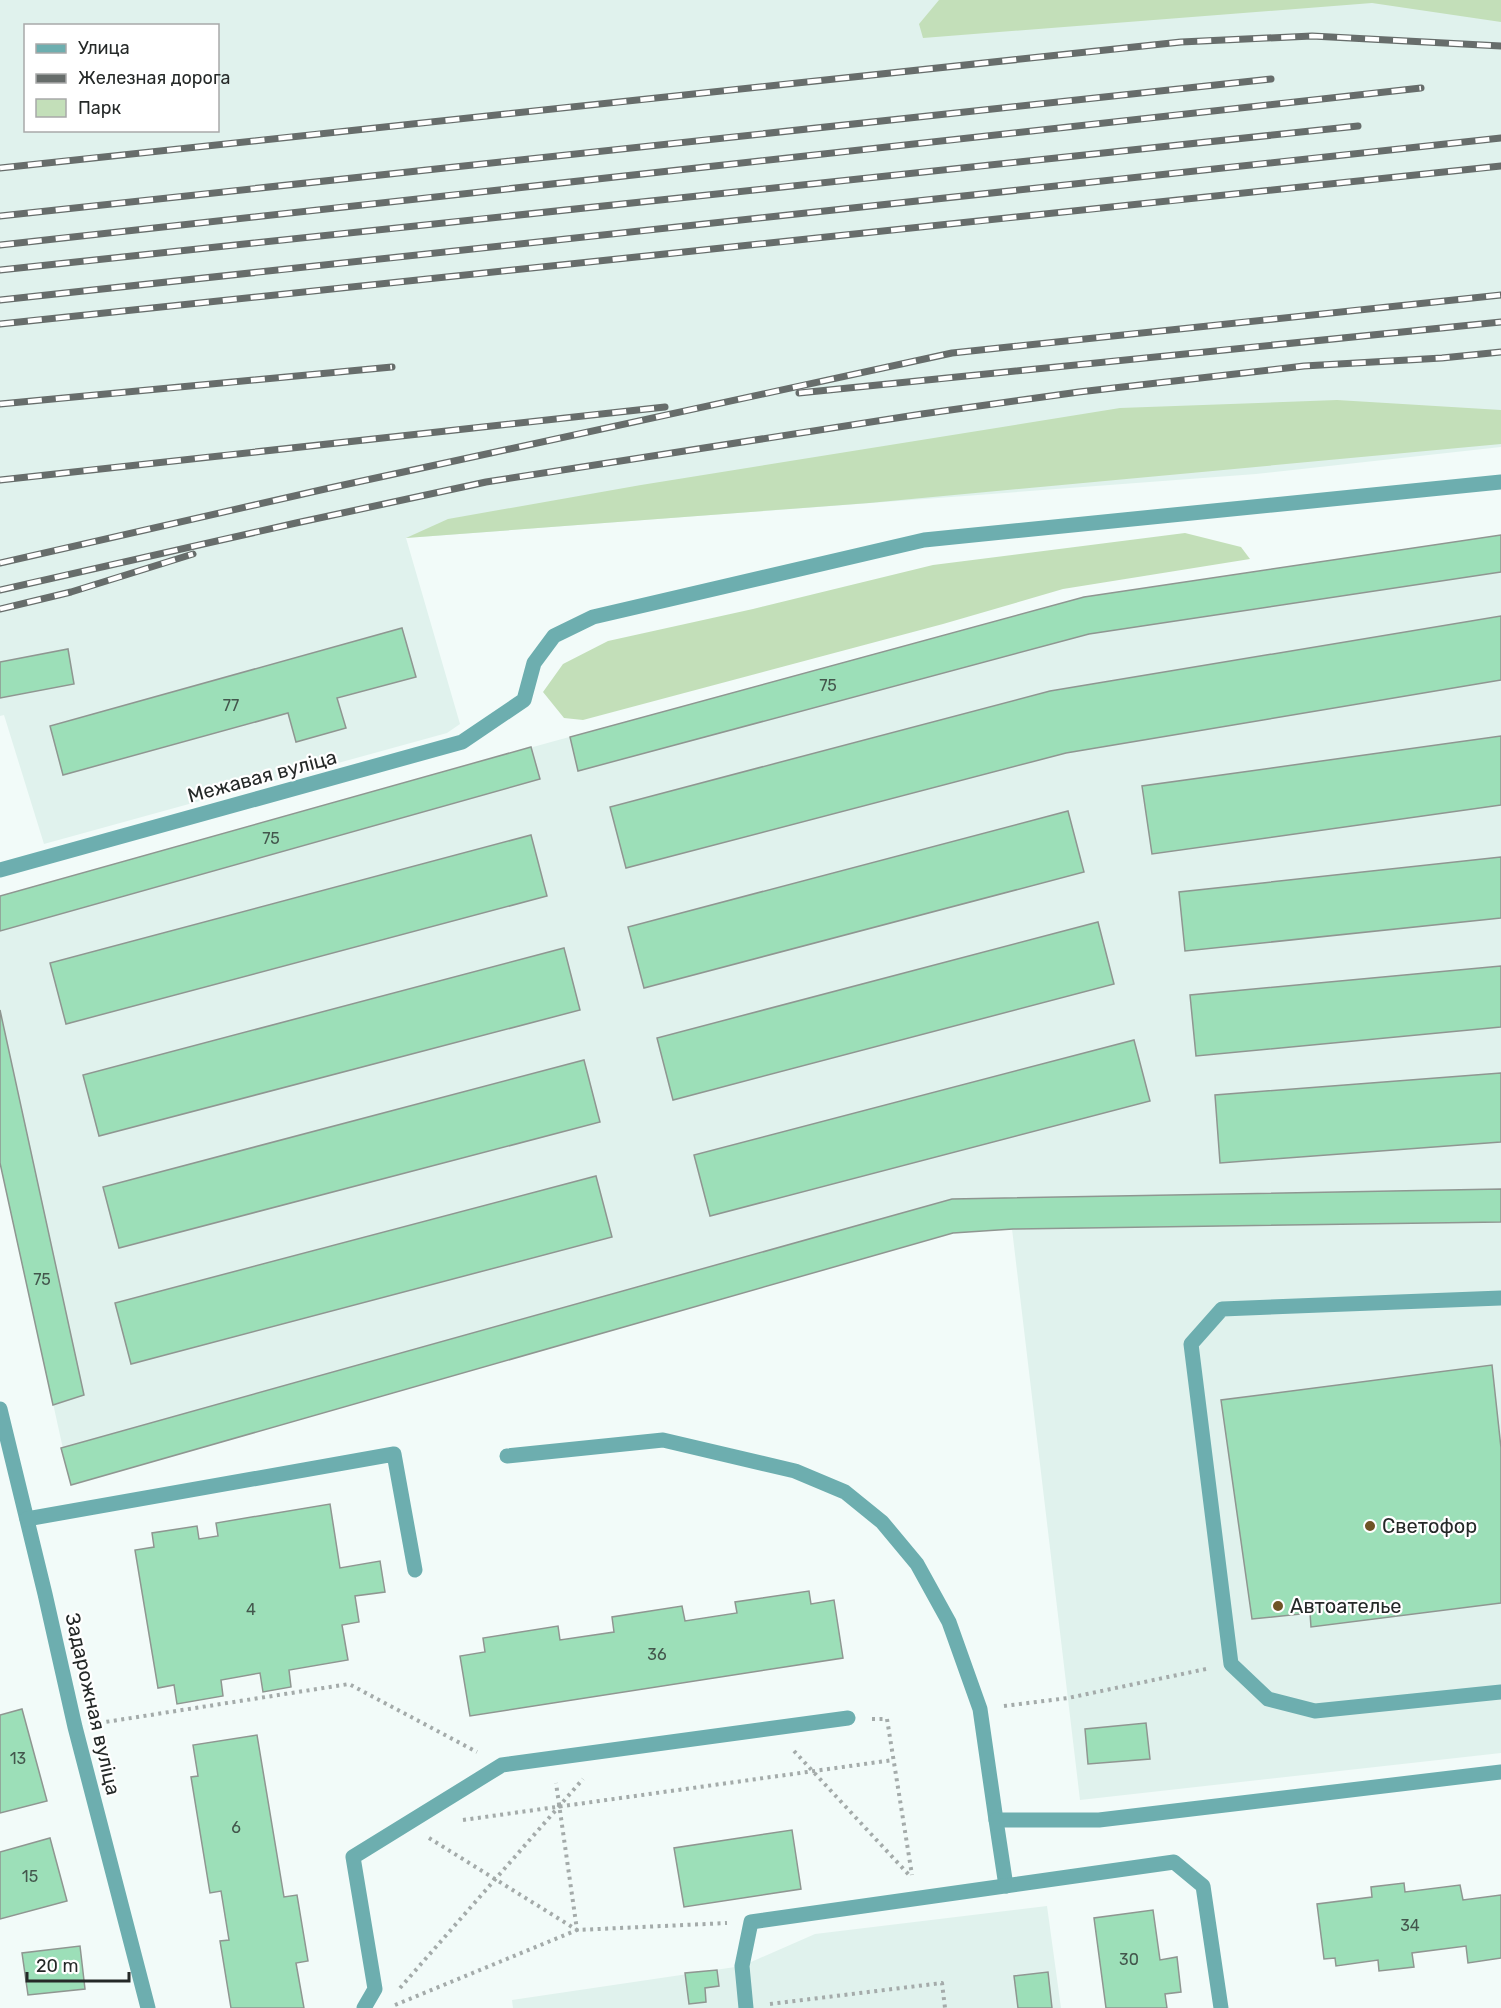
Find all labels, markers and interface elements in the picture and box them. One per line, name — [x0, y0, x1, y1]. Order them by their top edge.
legend — [24, 24, 219, 132]
text: Улица — [78, 37, 130, 59]
text: Железная дорога — [78, 67, 231, 89]
text: Парк — [78, 97, 122, 119]
house number: 75 — [819, 676, 837, 695]
house number: 77 — [223, 696, 239, 715]
street label: Межавая вуліца — [185, 745, 339, 807]
house number: 75 — [262, 829, 280, 848]
house number: 75 — [33, 1270, 51, 1289]
place label: Светофор — [1382, 1514, 1477, 1538]
marker: Светофор — [1363, 1519, 1377, 1533]
place label: Автоателье — [1290, 1594, 1402, 1618]
marker: Автоателье — [1271, 1599, 1285, 1613]
house number: 4 — [246, 1600, 256, 1619]
street label: Задарожная вуліца — [60, 1611, 126, 1797]
house number: 36 — [647, 1645, 667, 1664]
house number: 13 — [10, 1749, 26, 1768]
house number: 6 — [231, 1818, 241, 1837]
house number: 15 — [22, 1867, 38, 1886]
house number: 34 — [1400, 1916, 1420, 1935]
scale bar — [27, 1945, 129, 1983]
house number: 30 — [1119, 1950, 1139, 1969]
text: 20 m — [36, 1955, 78, 1977]

